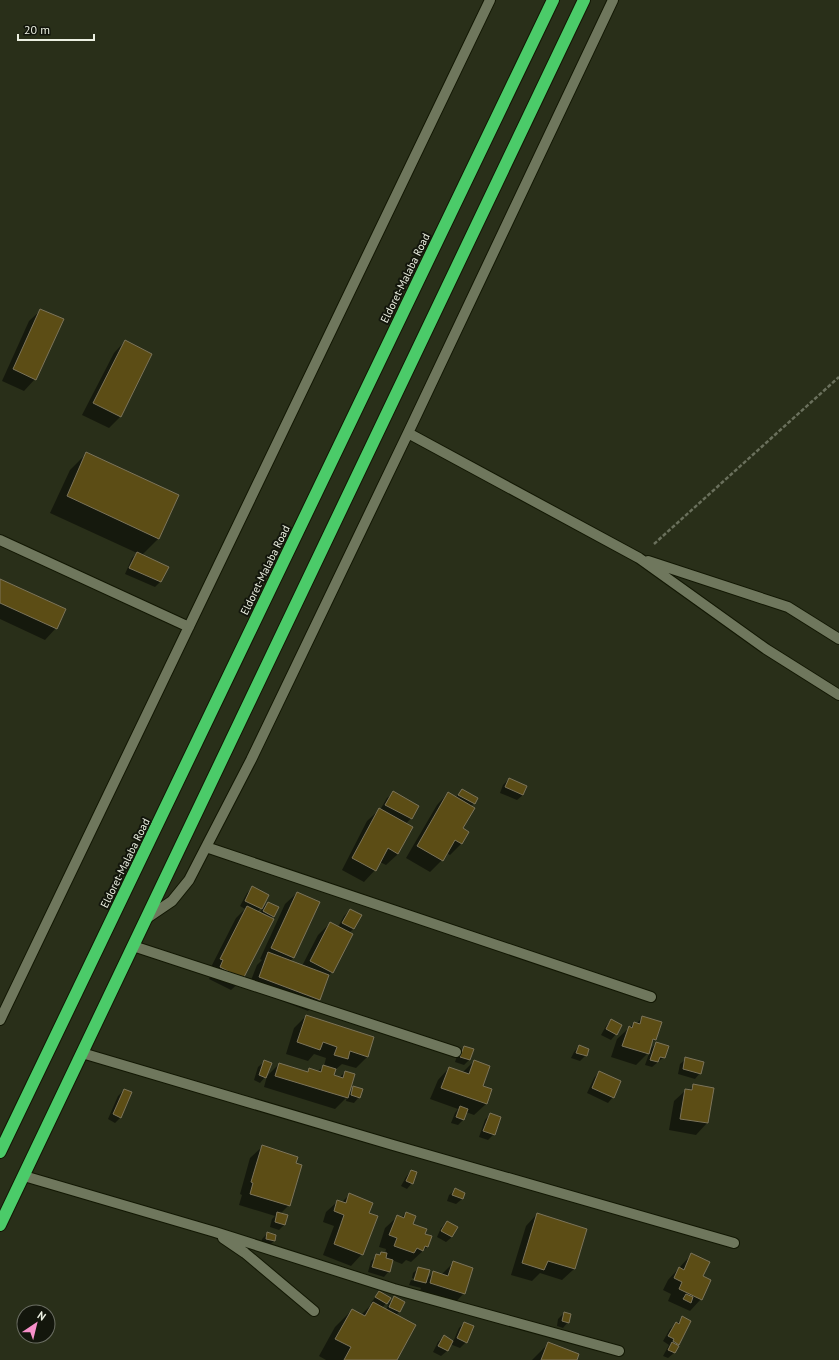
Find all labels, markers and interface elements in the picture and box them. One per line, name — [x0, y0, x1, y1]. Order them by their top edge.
scale bar — [18, 16, 94, 42]
text: 20 m — [24, 22, 50, 37]
street label: Eldoret-Malaba Road — [377, 231, 433, 325]
street label: Eldoret-Malaba Road — [237, 523, 293, 617]
street label: Eldoret-Malaba Road — [97, 816, 153, 910]
north arrow — [16, 1304, 56, 1344]
text: N — [35, 1308, 49, 1324]

